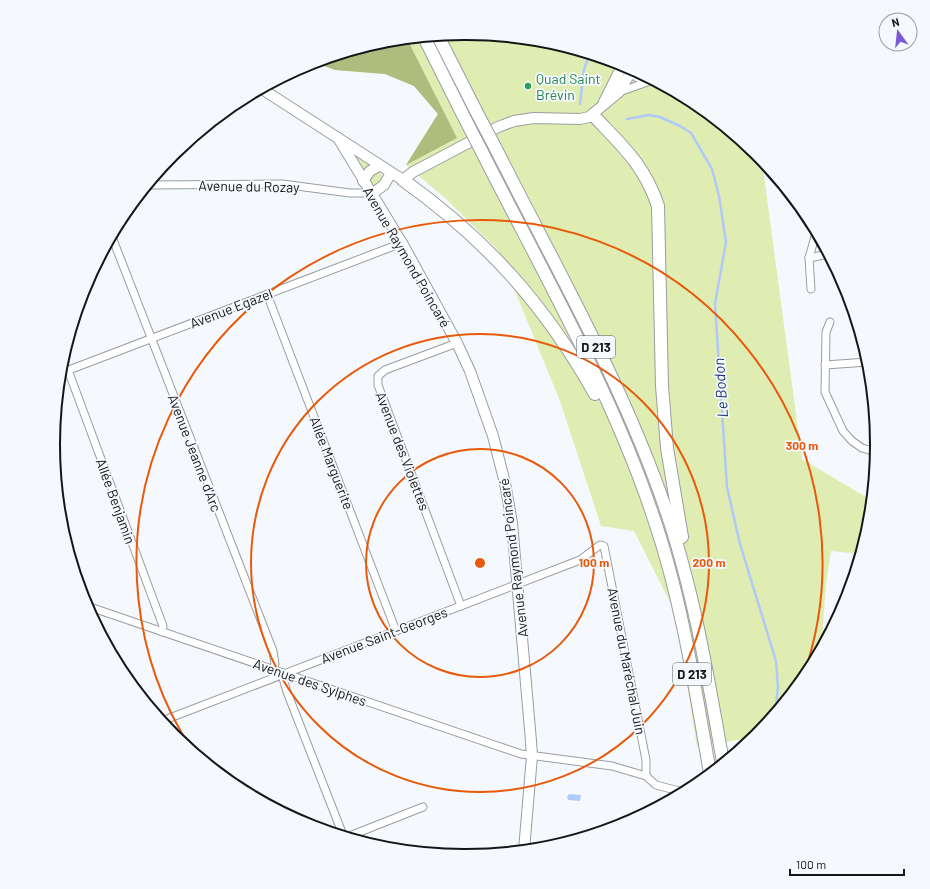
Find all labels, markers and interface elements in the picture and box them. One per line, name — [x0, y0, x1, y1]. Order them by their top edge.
north arrow — [878, 12, 918, 52]
text: N — [890, 15, 901, 29]
place label: Quad Saint Brévin — [536, 70, 601, 103]
marker: Quad Saint Brévin — [523, 81, 533, 91]
street label: Avenue du Rozay — [198, 177, 300, 195]
street label: Avenue Raymond Poincaré — [360, 183, 454, 331]
street label: Avenue Egazel — [187, 284, 275, 332]
road number: D 213 — [577, 336, 615, 358]
water label: Le Bodon — [709, 357, 731, 418]
street label: Avenue des Violettes — [373, 389, 434, 513]
street label: Avenue Jeanne d'Arc — [165, 392, 225, 514]
street label: Allée Marguerite — [306, 414, 358, 512]
text: 300 m — [786, 438, 818, 452]
street label: Allée Benjamin — [93, 456, 139, 546]
street label: Avenue Raymond Poincaré — [495, 478, 531, 638]
text: 100 m — [579, 555, 609, 569]
text: 200 m — [693, 555, 725, 569]
centre of rings — [473, 556, 487, 570]
street label: Avenue du Maréchal Juin — [604, 586, 650, 736]
street label: Avenue Saint-Georges — [318, 603, 450, 667]
street label: Avenue des Sylphes — [251, 655, 369, 709]
road number: D 213 — [673, 663, 711, 685]
scale bar — [790, 851, 904, 877]
text: 100 m — [796, 857, 826, 871]

